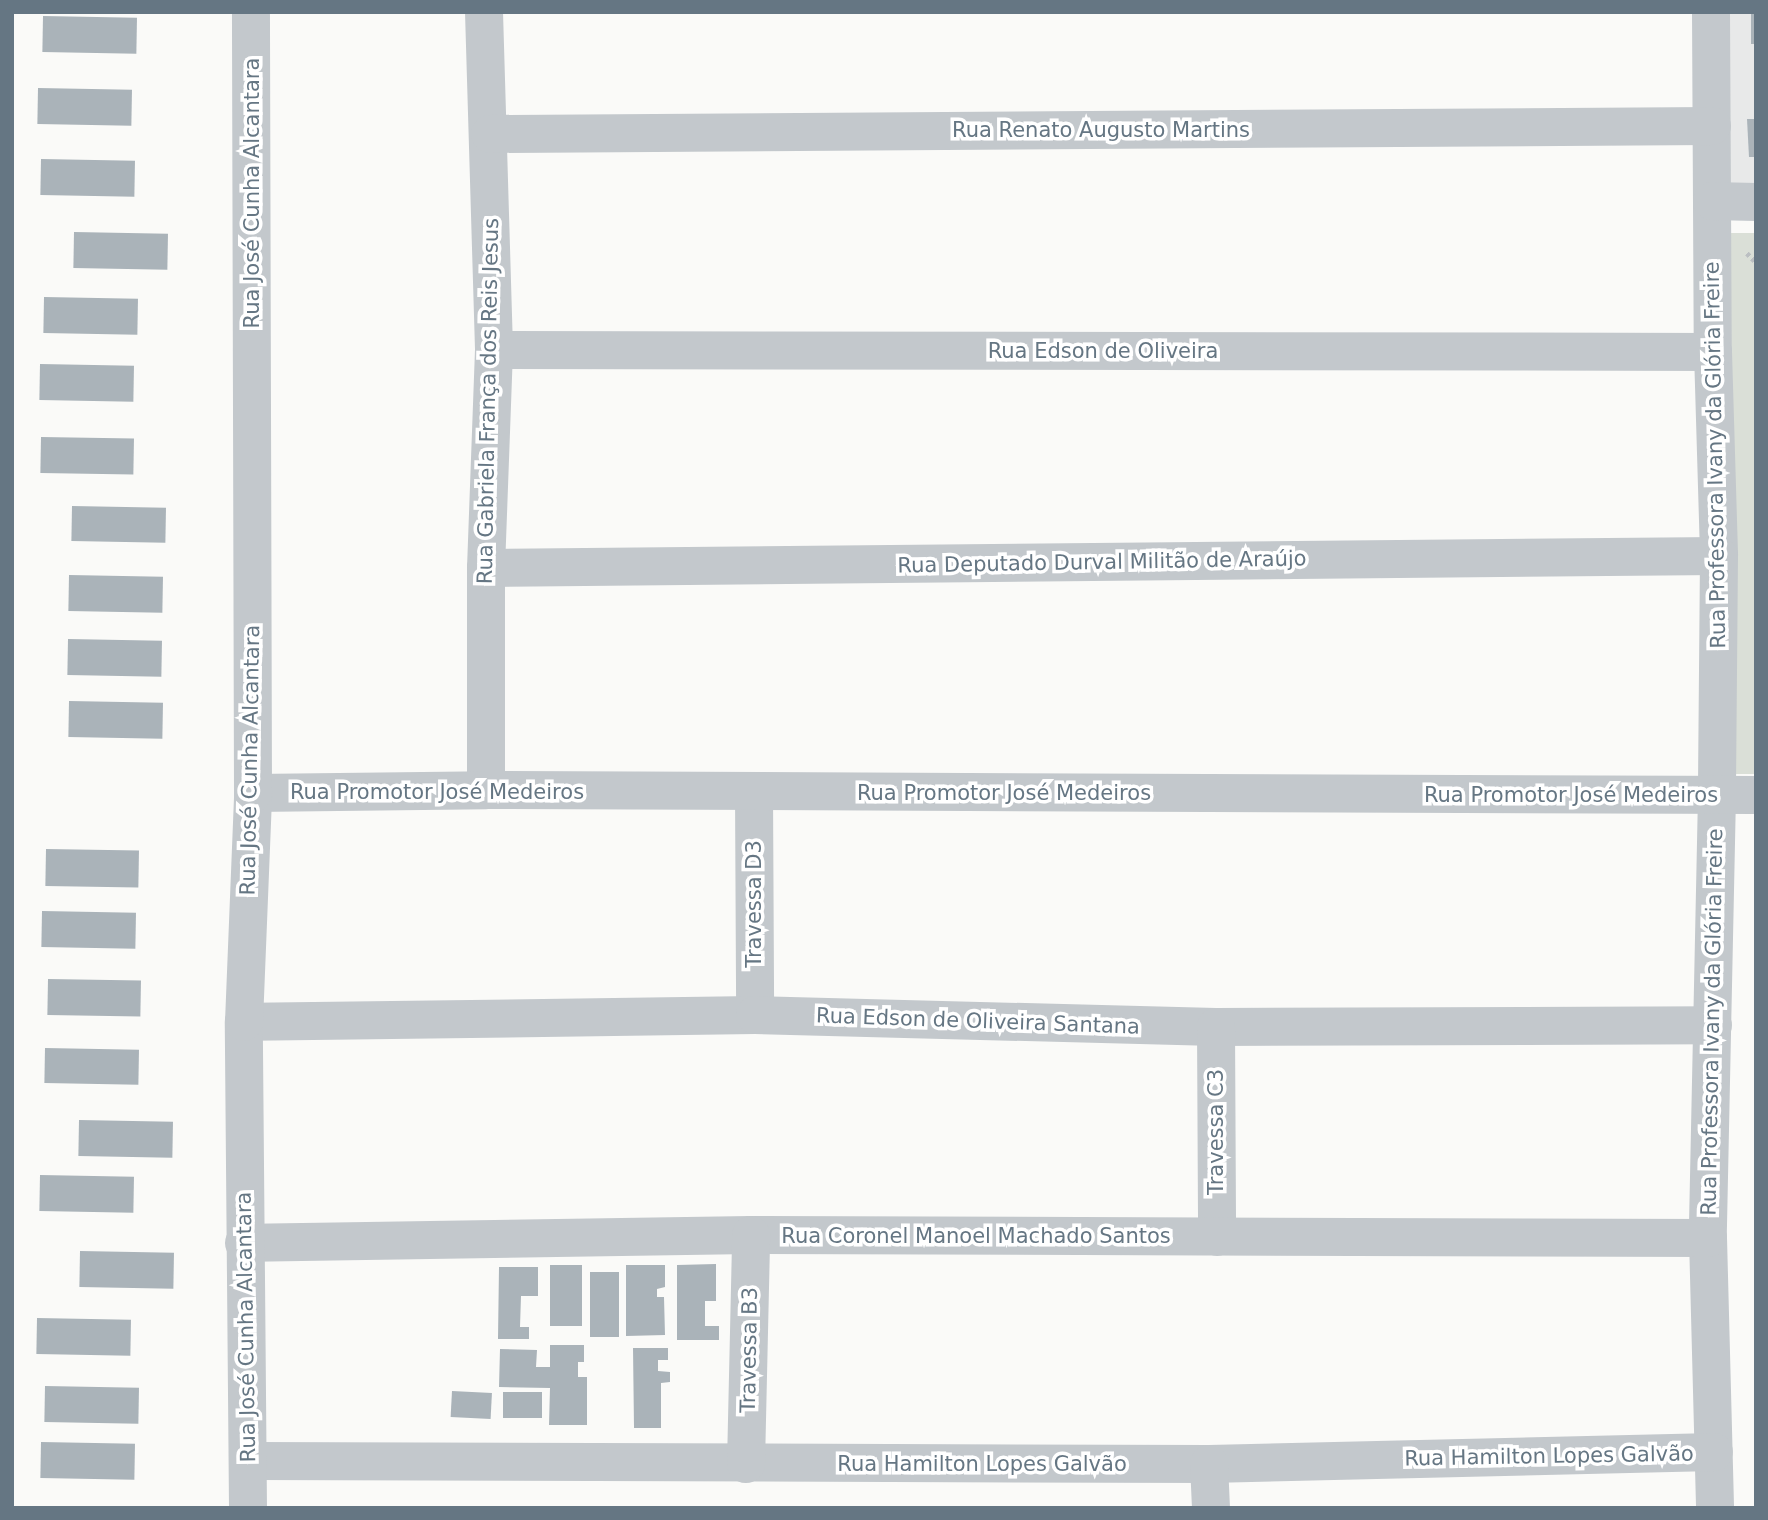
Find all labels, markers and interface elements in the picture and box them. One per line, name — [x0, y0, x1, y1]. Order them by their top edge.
street label: Rua José Cunha Alcantara — [239, 58, 265, 328]
street label: Rua Renato Augusto Martins — [952, 117, 1250, 143]
street label: Rua Gabriela França dos Reis Jesus — [472, 218, 504, 584]
street label: Rua Professora Ivany da Glória Freire — [1699, 261, 1731, 649]
street label: Rua Edson de Oliveira — [988, 338, 1218, 364]
street label: Rua Deputado Durval Militão de Araújo — [897, 546, 1307, 578]
street label: Rua José Cunha Alcantara — [235, 624, 265, 896]
street label: Rua Promotor José Medeiros — [290, 779, 584, 805]
street label: Rua Promotor José Medeiros — [857, 780, 1151, 806]
street label: Rua Promotor José Medeiros — [1424, 782, 1718, 808]
street label: Rua Professora Ivany da Glória Freire — [1696, 828, 1728, 1216]
street label: Travessa D3 — [741, 840, 767, 968]
street label: Rua Edson de Oliveira Santana — [816, 1003, 1140, 1039]
street label: Travessa C3 — [1203, 1069, 1229, 1195]
street label: Rua José Cunha Alcantara — [231, 1191, 261, 1463]
street label: Rua Coronel Manoel Machado Santos — [781, 1223, 1171, 1249]
street label: Travessa B3 — [735, 1287, 763, 1413]
street label: Rua Hamilton Lopes Galvão — [1404, 1441, 1694, 1471]
street label: Rua Hamilton Lopes Galvão — [837, 1451, 1127, 1477]

